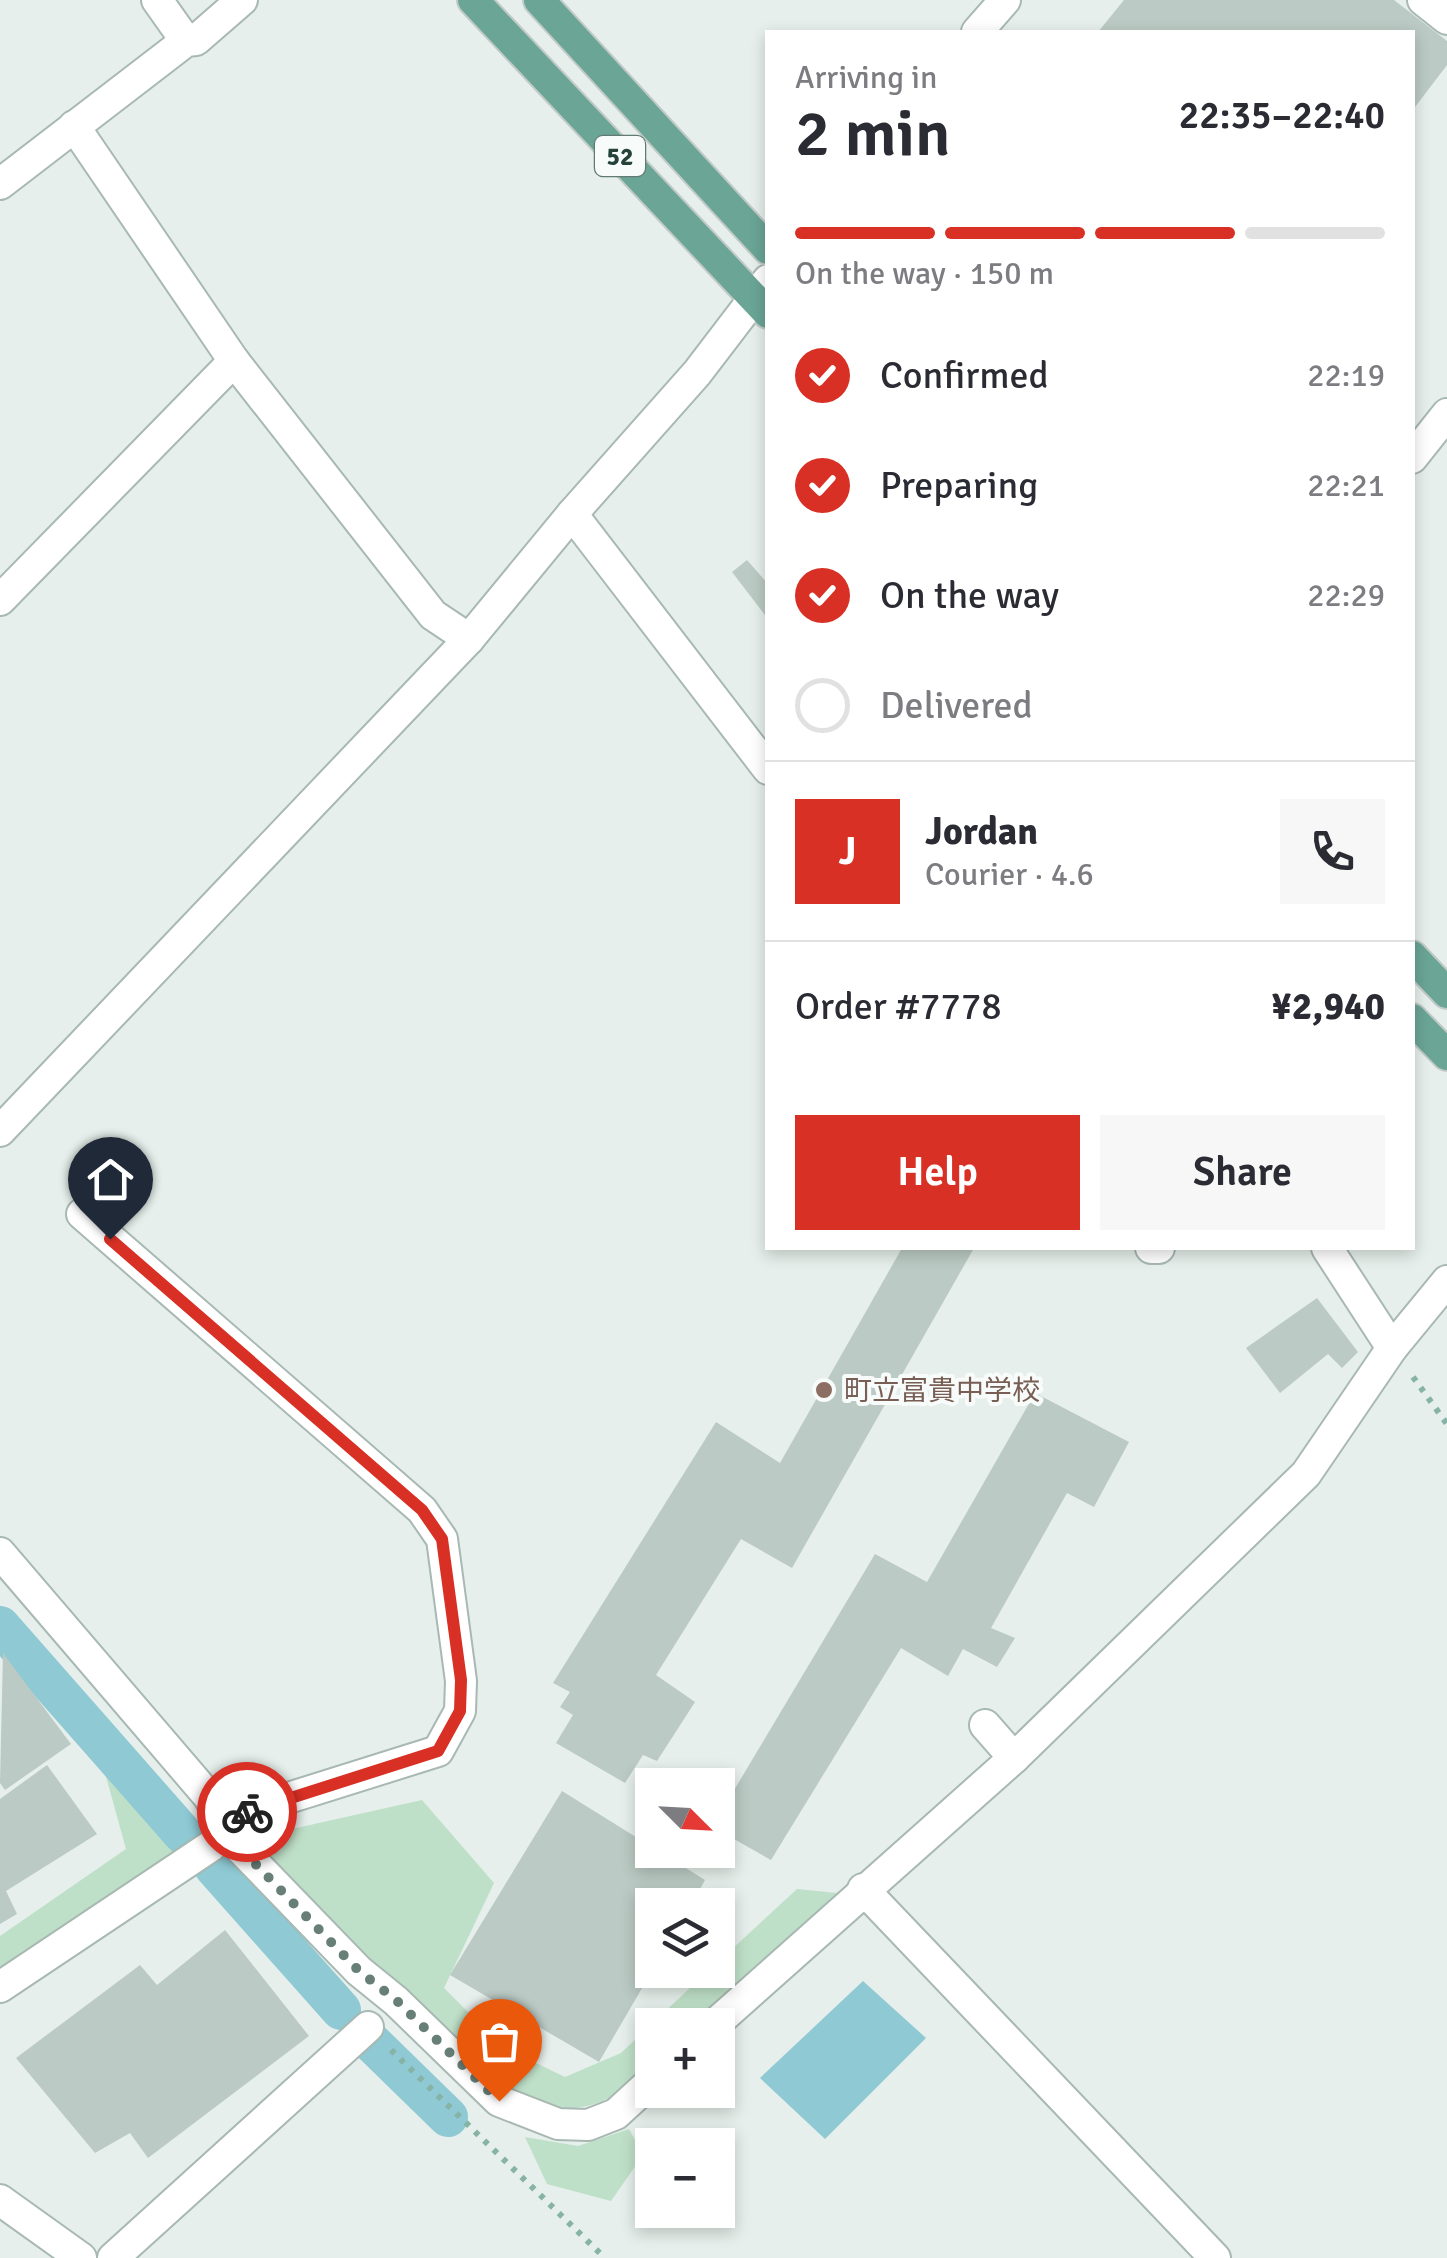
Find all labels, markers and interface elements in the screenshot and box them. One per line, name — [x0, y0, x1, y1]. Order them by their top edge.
text: Arriving in — [795, 58, 937, 97]
text: 22:35–22:40 — [1179, 92, 1385, 139]
text: 2 min — [795, 94, 951, 174]
road number: 52 — [595, 136, 645, 176]
text: On the way · 150 m — [795, 254, 1054, 293]
icon: check — [795, 348, 850, 403]
text: Confirmed — [880, 352, 1049, 399]
text: 22:19 — [1307, 356, 1385, 395]
icon: check — [795, 458, 850, 513]
text: Preparing — [880, 462, 1038, 509]
text: 22:21 — [1307, 466, 1385, 505]
icon: check — [795, 568, 850, 623]
text: On the way — [880, 572, 1059, 619]
text: 22:29 — [1307, 576, 1385, 615]
text: Delivered — [880, 682, 1033, 729]
button: phone — [1280, 799, 1385, 904]
text: Jordan — [925, 808, 1038, 855]
text: J — [839, 828, 856, 875]
text: Courier · 4.6 — [925, 855, 1094, 894]
text: Order #7778 — [795, 983, 1002, 1030]
text: ¥2,940 — [1271, 983, 1385, 1030]
button: Help — [795, 1115, 1080, 1230]
button: Share — [1100, 1115, 1385, 1230]
pin — [68, 1137, 153, 1240]
icon: home — [83, 1152, 138, 1207]
place label: 町立富貴中学校 — [844, 1374, 1040, 1408]
marker: 町立富貴中学校 — [813, 1379, 835, 1401]
courier — [197, 1762, 297, 1862]
north arrow — [635, 1768, 735, 1868]
map controls — [635, 1768, 735, 2228]
icon: bike — [220, 1785, 275, 1840]
button: layers — [635, 1888, 735, 1988]
pin — [457, 1999, 542, 2102]
button: + — [635, 2008, 735, 2108]
icon: bag — [472, 2014, 527, 2069]
button: − — [635, 2128, 735, 2228]

